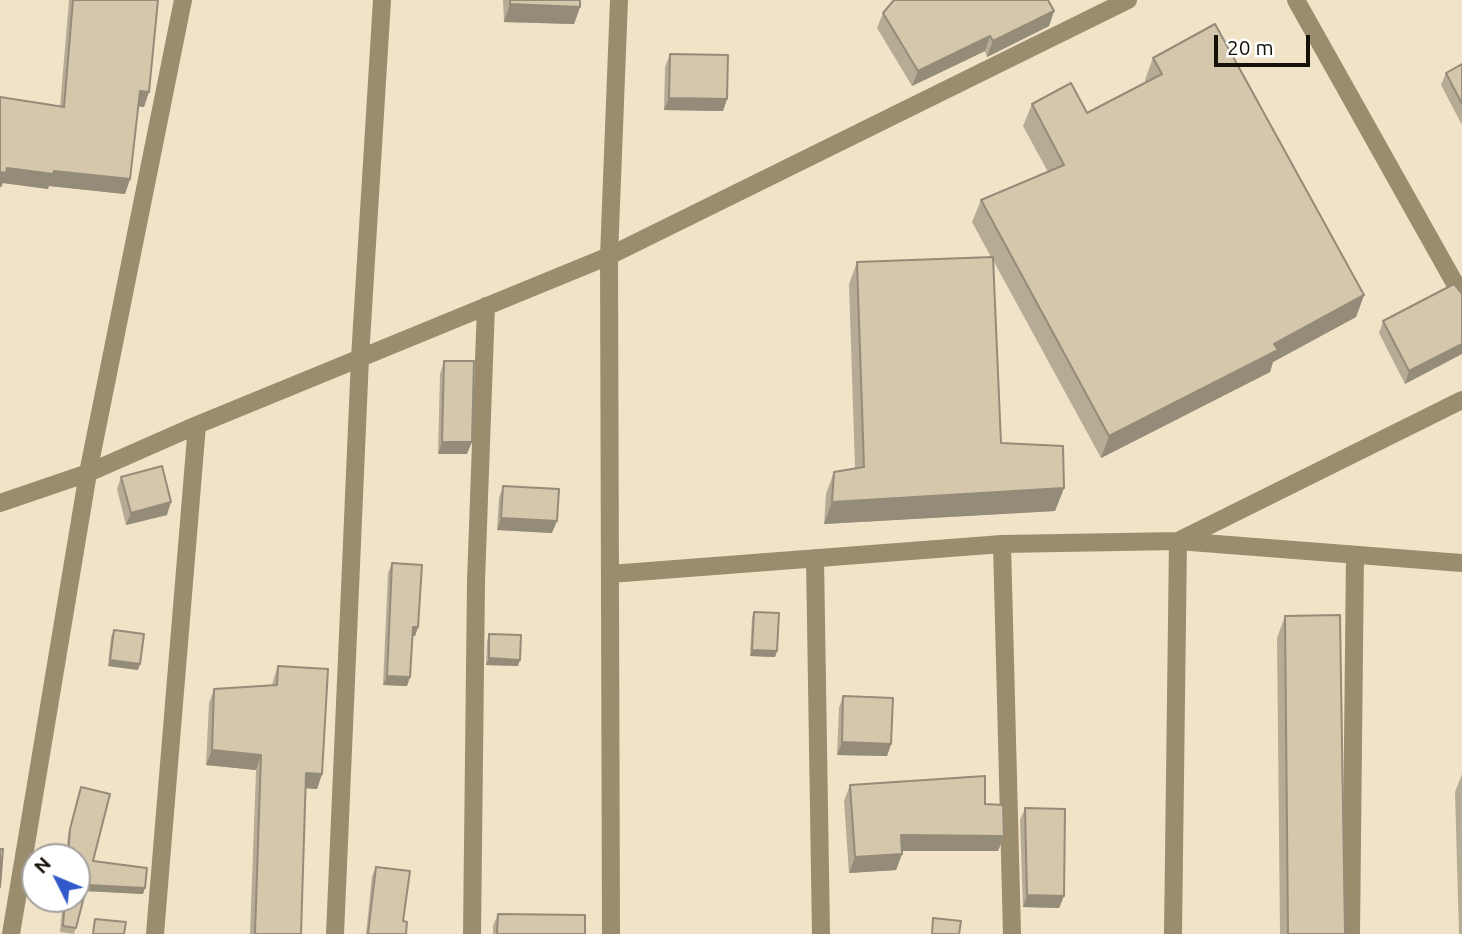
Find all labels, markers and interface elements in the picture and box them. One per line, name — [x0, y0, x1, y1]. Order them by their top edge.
scale bar — [1217, 21, 1313, 65]
text: 20 m — [1227, 35, 1274, 59]
north arrow — [21, 843, 91, 913]
text: N — [29, 852, 55, 878]

